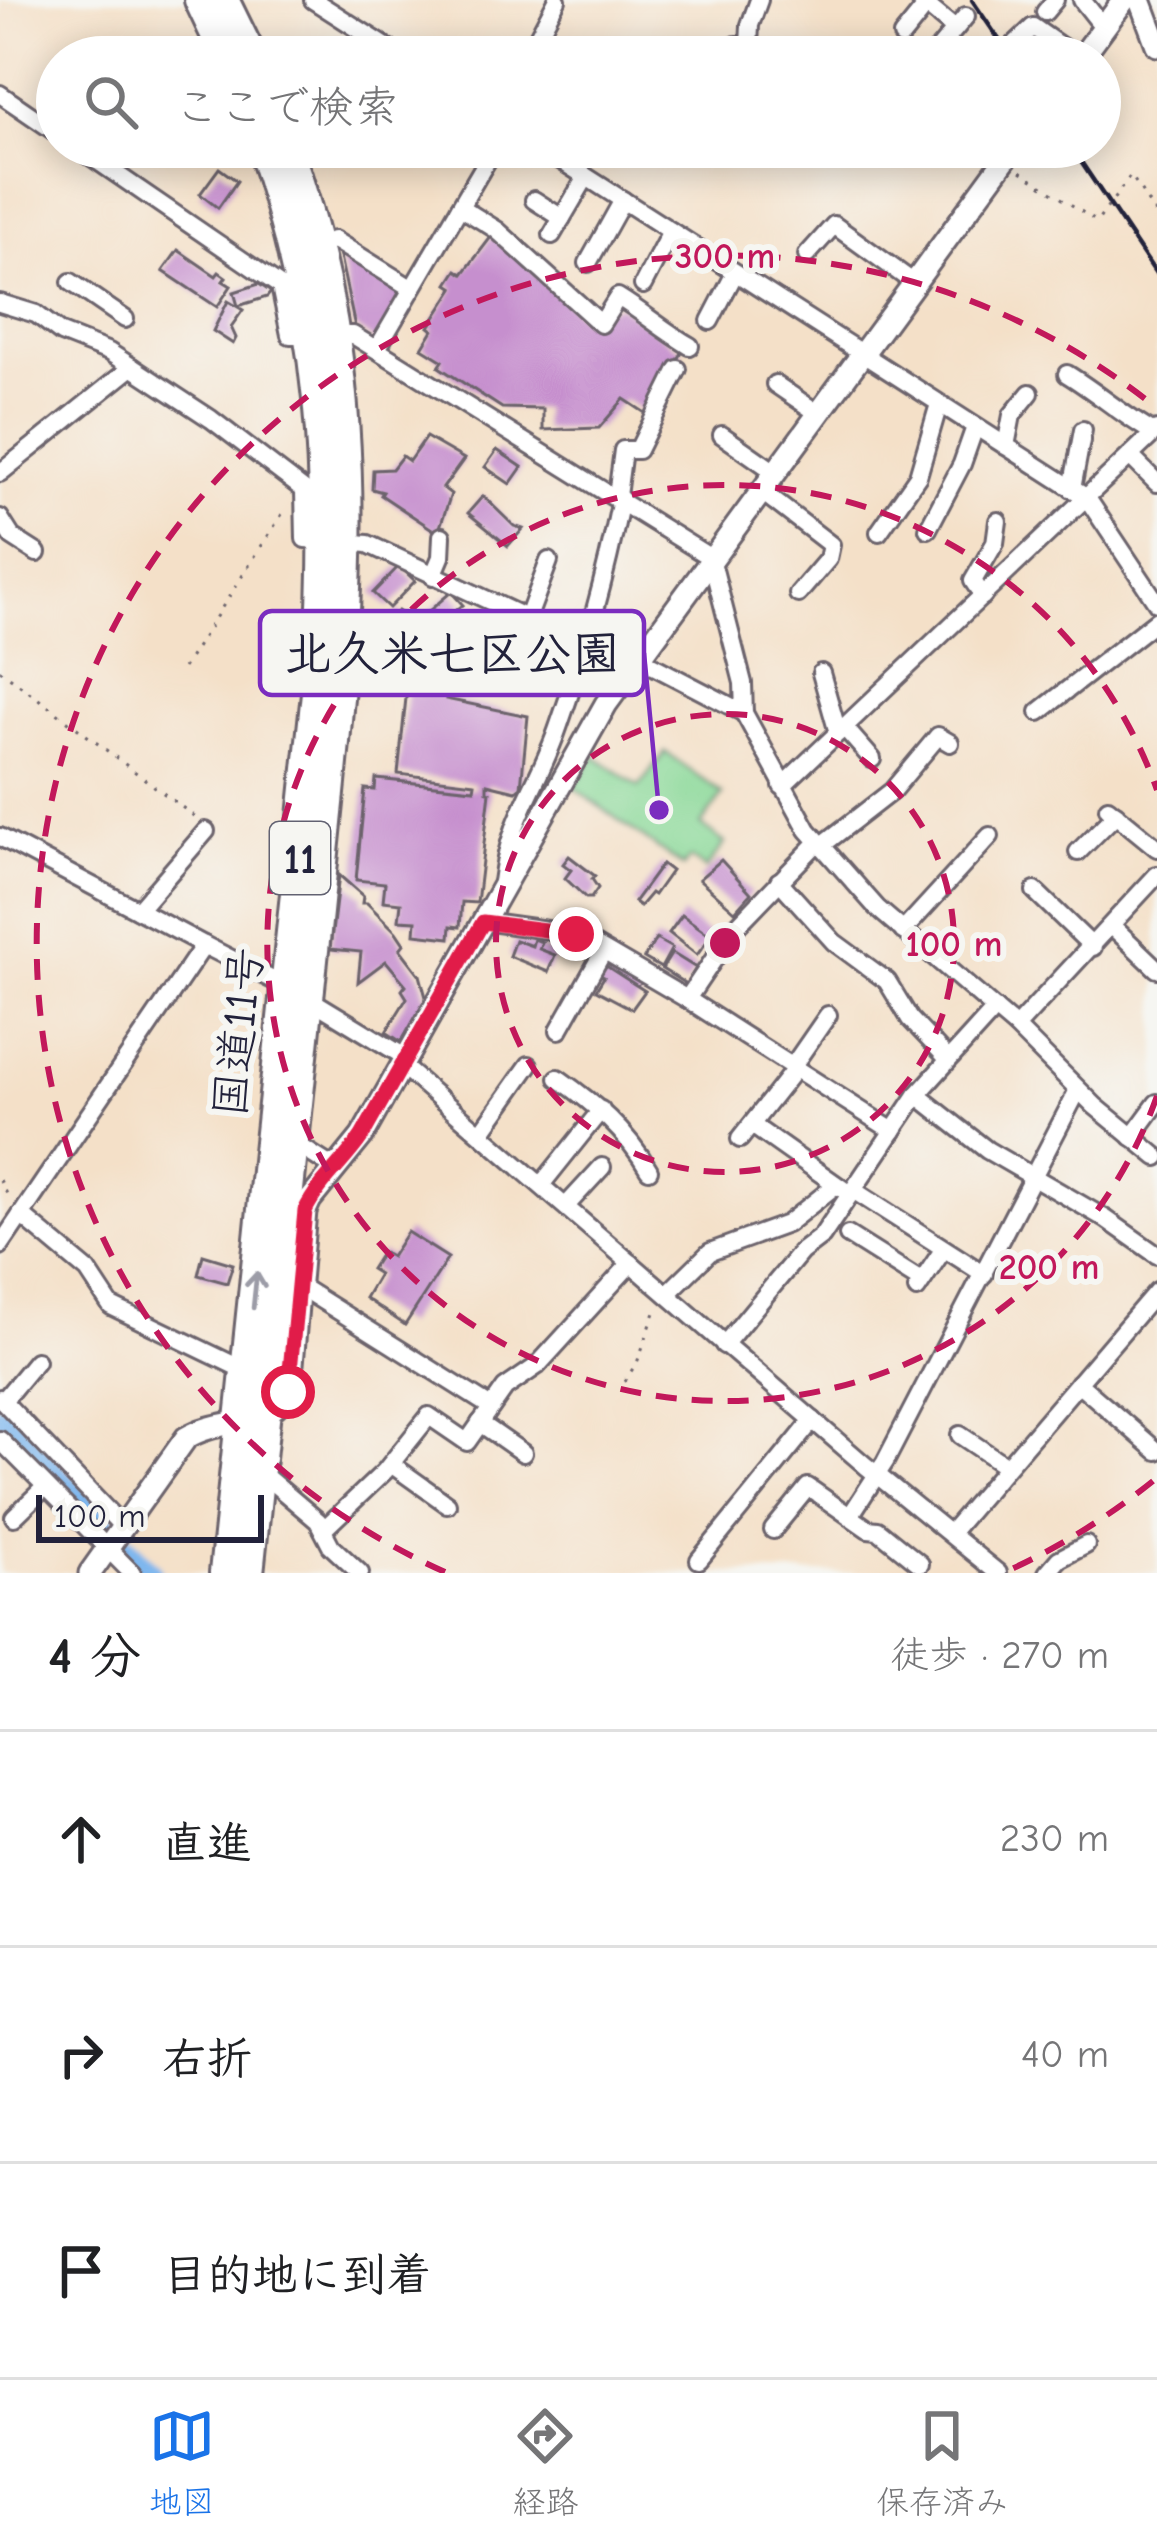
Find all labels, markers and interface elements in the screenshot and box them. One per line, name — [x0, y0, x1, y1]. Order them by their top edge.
search box — [36, 36, 1121, 168]
icon: search — [78, 69, 144, 135]
text: ここで検索 — [174, 81, 399, 133]
text: 300 m — [675, 236, 775, 277]
callout: 北久米七区公園 — [260, 611, 644, 695]
text: 北久米七区公園 — [284, 627, 620, 682]
road number: 11 — [270, 822, 330, 894]
route end — [549, 907, 603, 961]
centre of rings — [704, 922, 746, 964]
text: 100 m — [906, 924, 1002, 965]
street label: 国道11号 — [203, 945, 273, 1120]
text: 200 m — [999, 1247, 1099, 1288]
one-way arrow — [244, 1271, 266, 1310]
route start — [261, 1365, 315, 1419]
scale bar — [36, 1489, 264, 1542]
text: 100 m — [54, 1497, 146, 1535]
text: 4 分 — [48, 1627, 141, 1686]
text: 徒歩 · 270 m — [890, 1633, 1109, 1678]
icon: ahead — [48, 1806, 114, 1872]
text: 230 m — [1000, 1816, 1109, 1861]
text: 直進 — [162, 1817, 252, 1869]
icon: right — [48, 2022, 114, 2088]
text: 40 m — [1021, 2032, 1109, 2077]
text: 右折 — [162, 2033, 252, 2085]
icon: arrive — [48, 2238, 114, 2304]
text: 目的地に到着 — [162, 2249, 432, 2301]
tab: 地図 — [149, 2403, 215, 2523]
tab: 経路 — [512, 2403, 578, 2523]
tab: 保存済み — [876, 2403, 1008, 2523]

